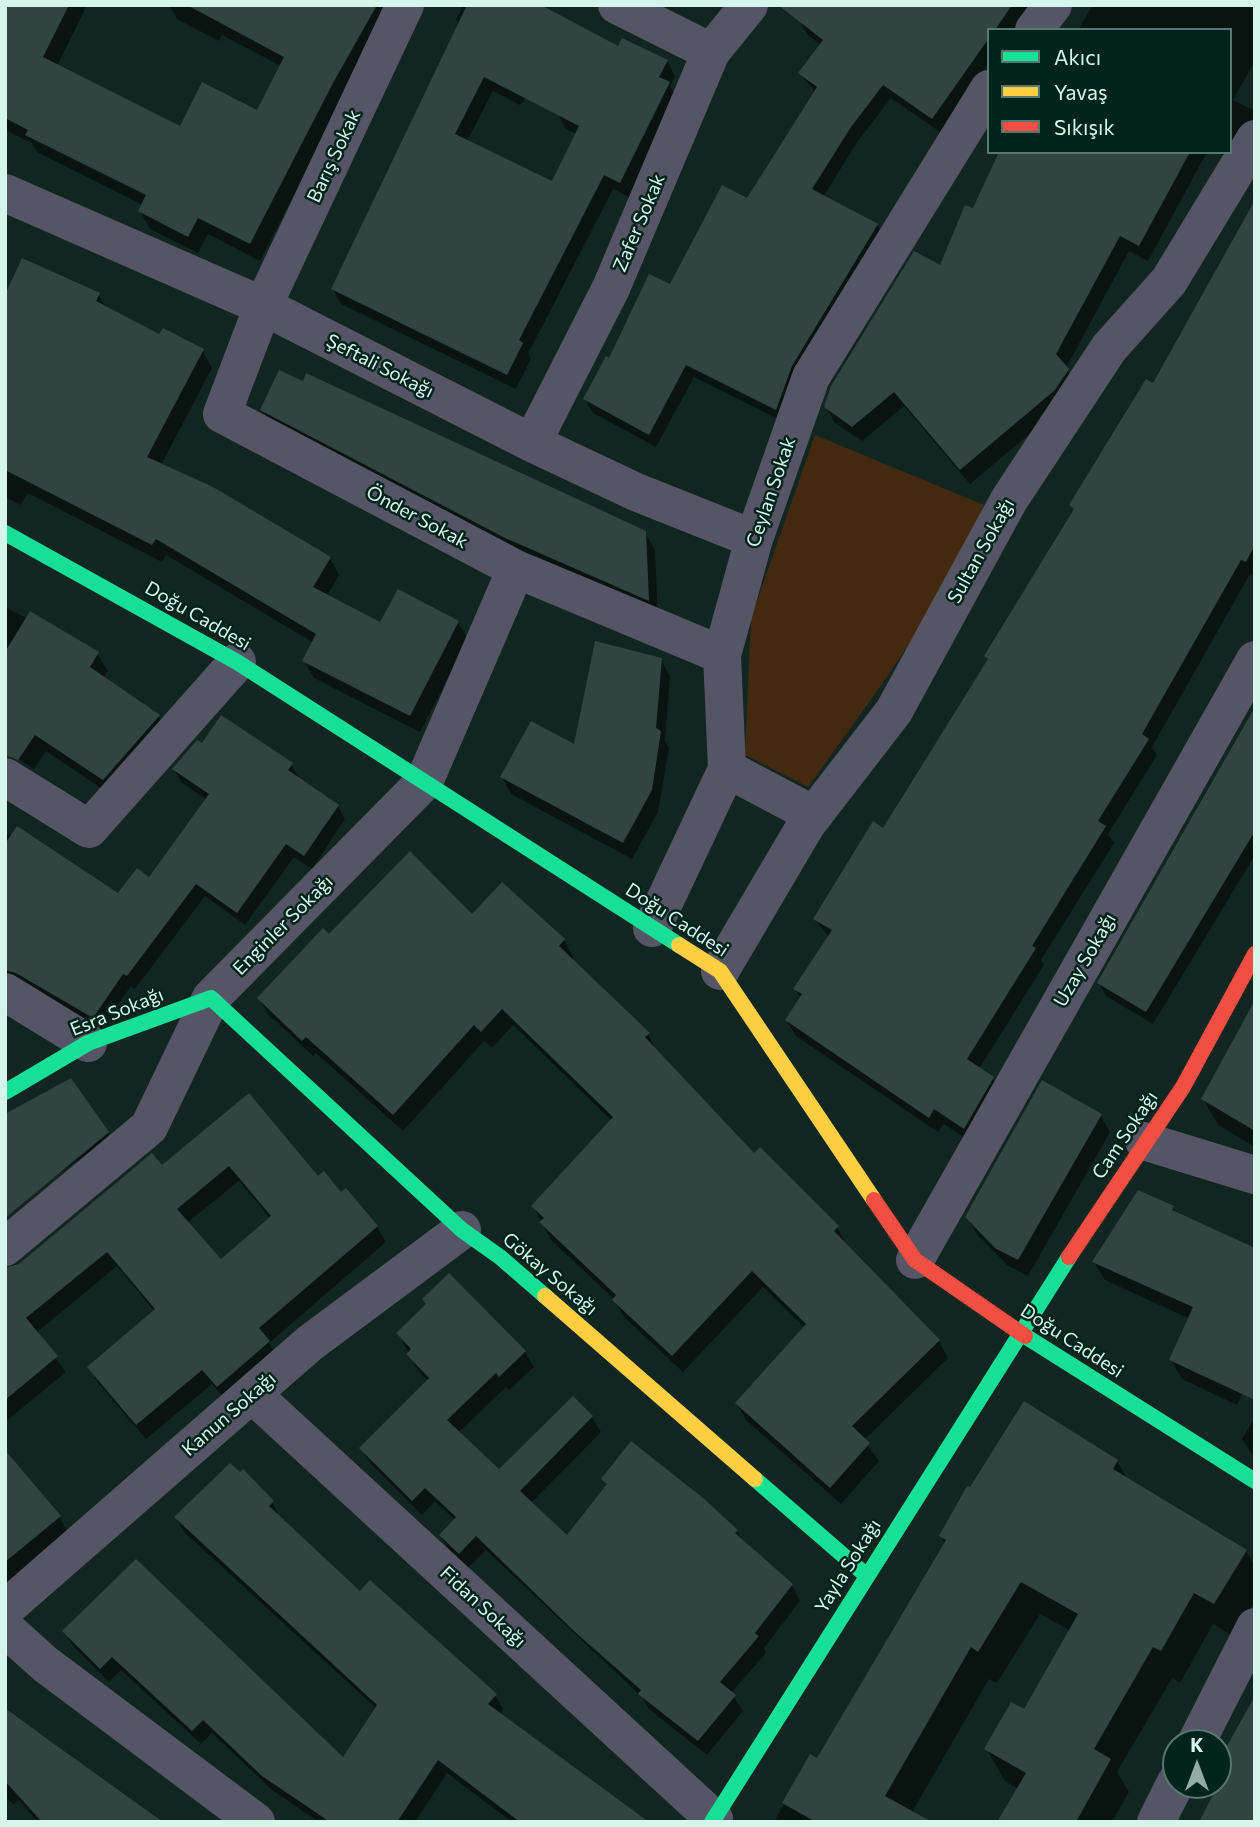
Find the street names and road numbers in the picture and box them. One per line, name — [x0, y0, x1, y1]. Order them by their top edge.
street label: Barış Sokak — [303, 106, 365, 206]
street label: Zafer Sokak — [608, 171, 670, 275]
street label: Şeftali Sokağı — [322, 329, 438, 403]
street label: Ceylan Sokak — [742, 434, 800, 550]
street label: Önder Sokak — [362, 481, 472, 553]
street label: Sultan Sokağı — [943, 494, 1019, 608]
street label: Doğu Caddesi — [141, 577, 255, 655]
street label: Enginler Sokağı — [228, 870, 338, 980]
street label: Doğu Caddesi — [621, 878, 733, 962]
street label: Uzay Sokağı — [1049, 909, 1121, 1011]
street label: Esra Sokağı — [67, 983, 167, 1041]
street label: Cam Sokağı — [1087, 1087, 1163, 1183]
street label: Gökay Sokağı — [498, 1228, 602, 1320]
street label: Doğu Caddesi — [1016, 1299, 1128, 1383]
street label: Kanun Sokağı — [178, 1367, 280, 1461]
street label: Yayla Sokağı — [810, 1515, 886, 1617]
street label: Fidan Sokağı — [435, 1561, 531, 1653]

